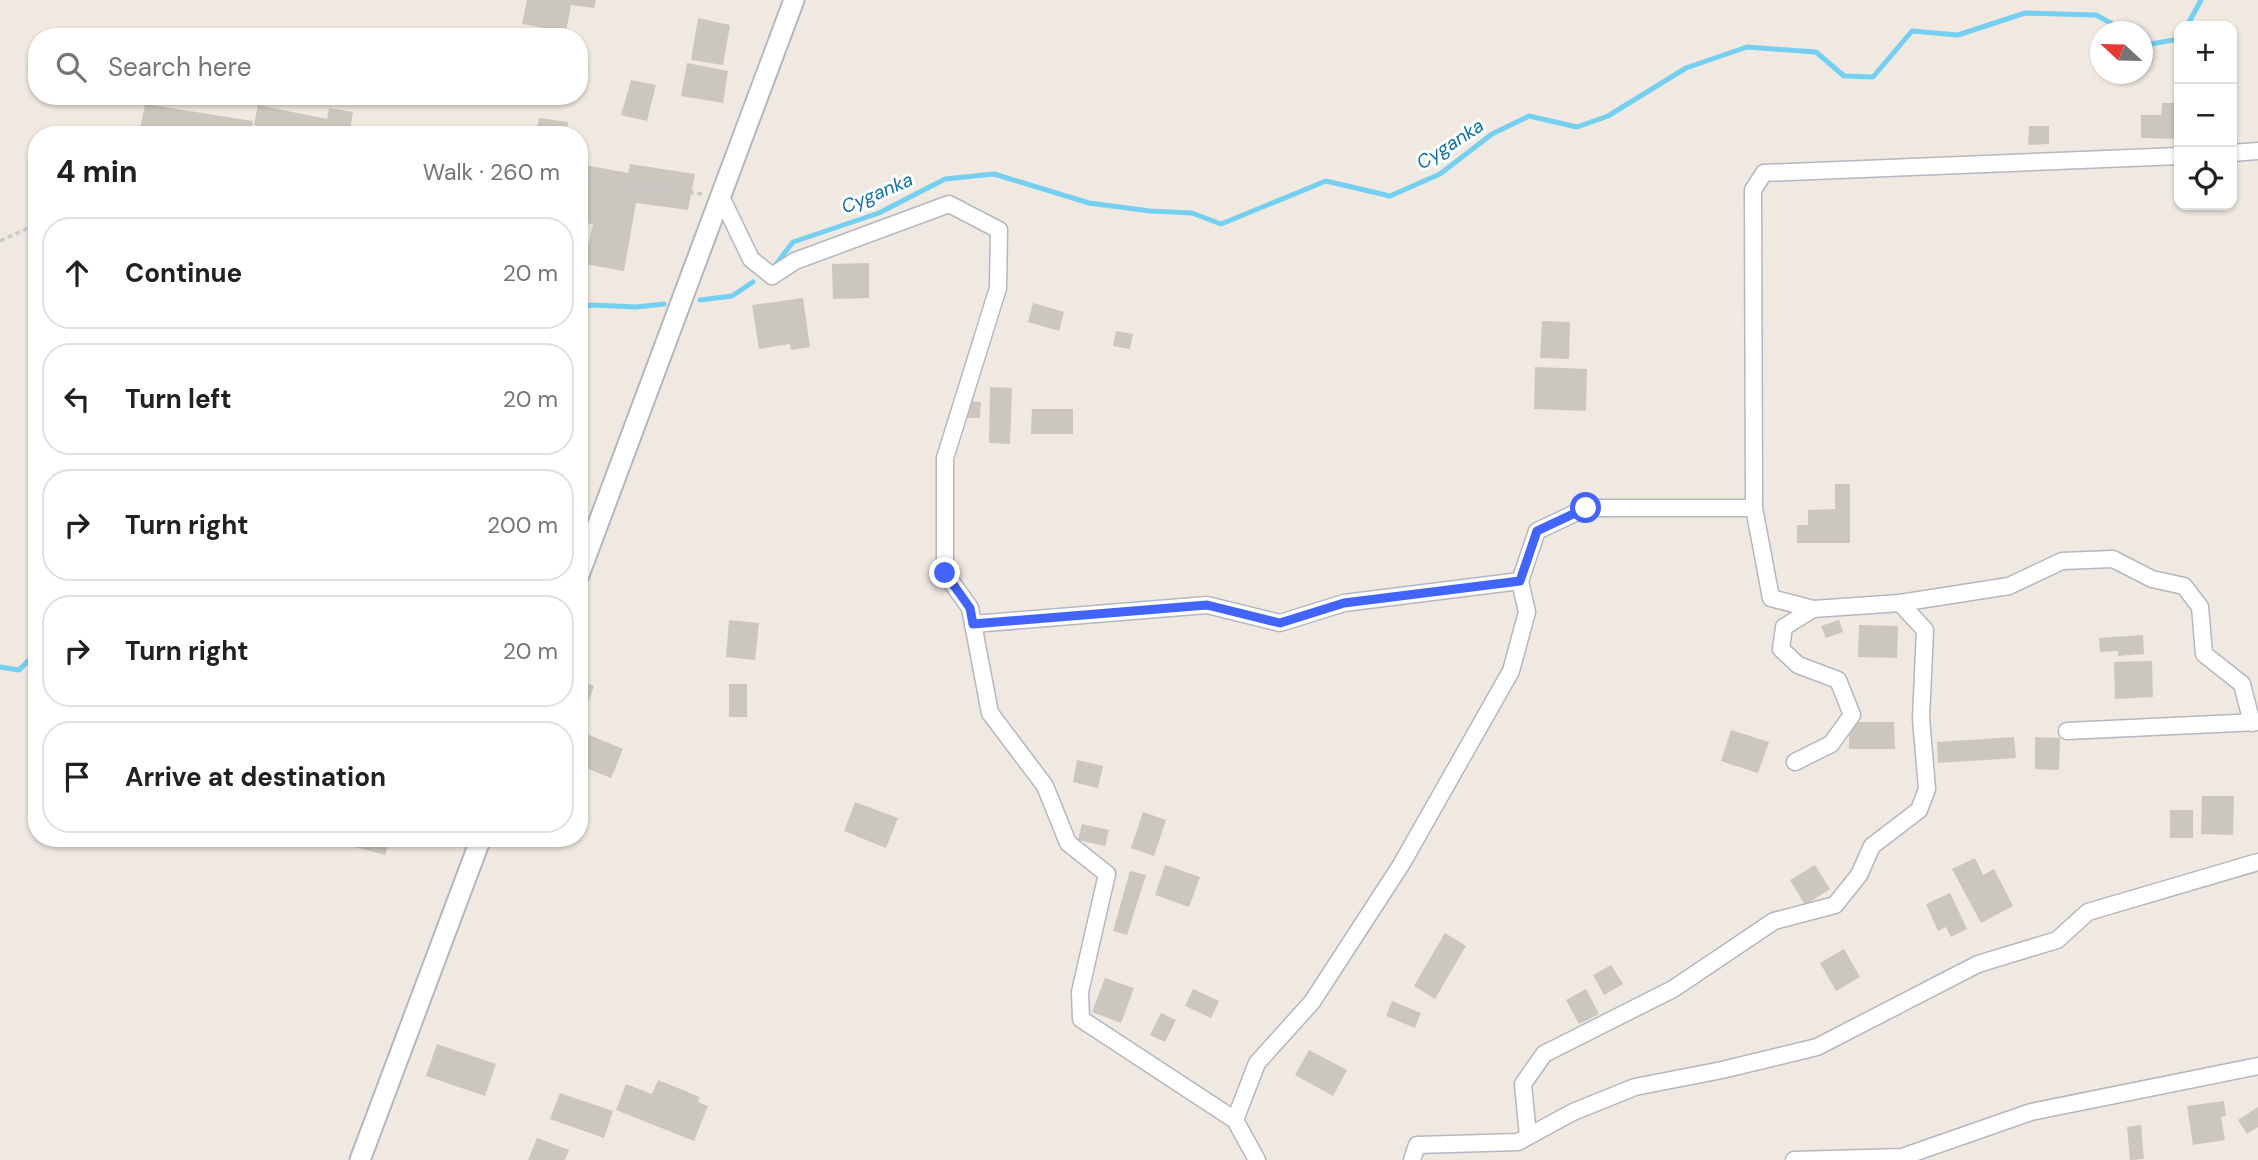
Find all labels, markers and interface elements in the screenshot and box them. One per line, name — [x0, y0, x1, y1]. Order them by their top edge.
north arrow — [2090, 21, 2153, 84]
map controls — [2174, 21, 2237, 210]
button: + — [2174, 21, 2237, 84]
search box — [28, 28, 588, 105]
icon: search — [52, 48, 90, 86]
text: Search here — [108, 50, 251, 84]
button: − — [2174, 84, 2237, 147]
water label: Cyganka — [1411, 113, 1489, 175]
button: locate — [2174, 147, 2237, 210]
text: 4 min — [56, 152, 138, 191]
text: Walk · 260 m — [423, 157, 560, 187]
water label: Cyganka — [837, 167, 917, 219]
icon: ahead — [58, 254, 96, 292]
text: Continue — [125, 256, 242, 290]
text: 20 m — [503, 258, 558, 288]
icon: left — [58, 380, 96, 418]
text: Turn left — [125, 382, 232, 416]
text: 20 m — [503, 384, 558, 414]
route start — [1570, 492, 1601, 523]
icon: right — [58, 506, 96, 544]
text: Turn right — [125, 508, 249, 542]
text: 200 m — [487, 510, 558, 540]
route end — [929, 557, 960, 588]
icon: right — [58, 632, 96, 670]
text: Turn right — [125, 634, 249, 668]
text: 20 m — [503, 636, 558, 666]
icon: arrive — [58, 758, 96, 796]
text: Arrive at destination — [125, 760, 386, 794]

